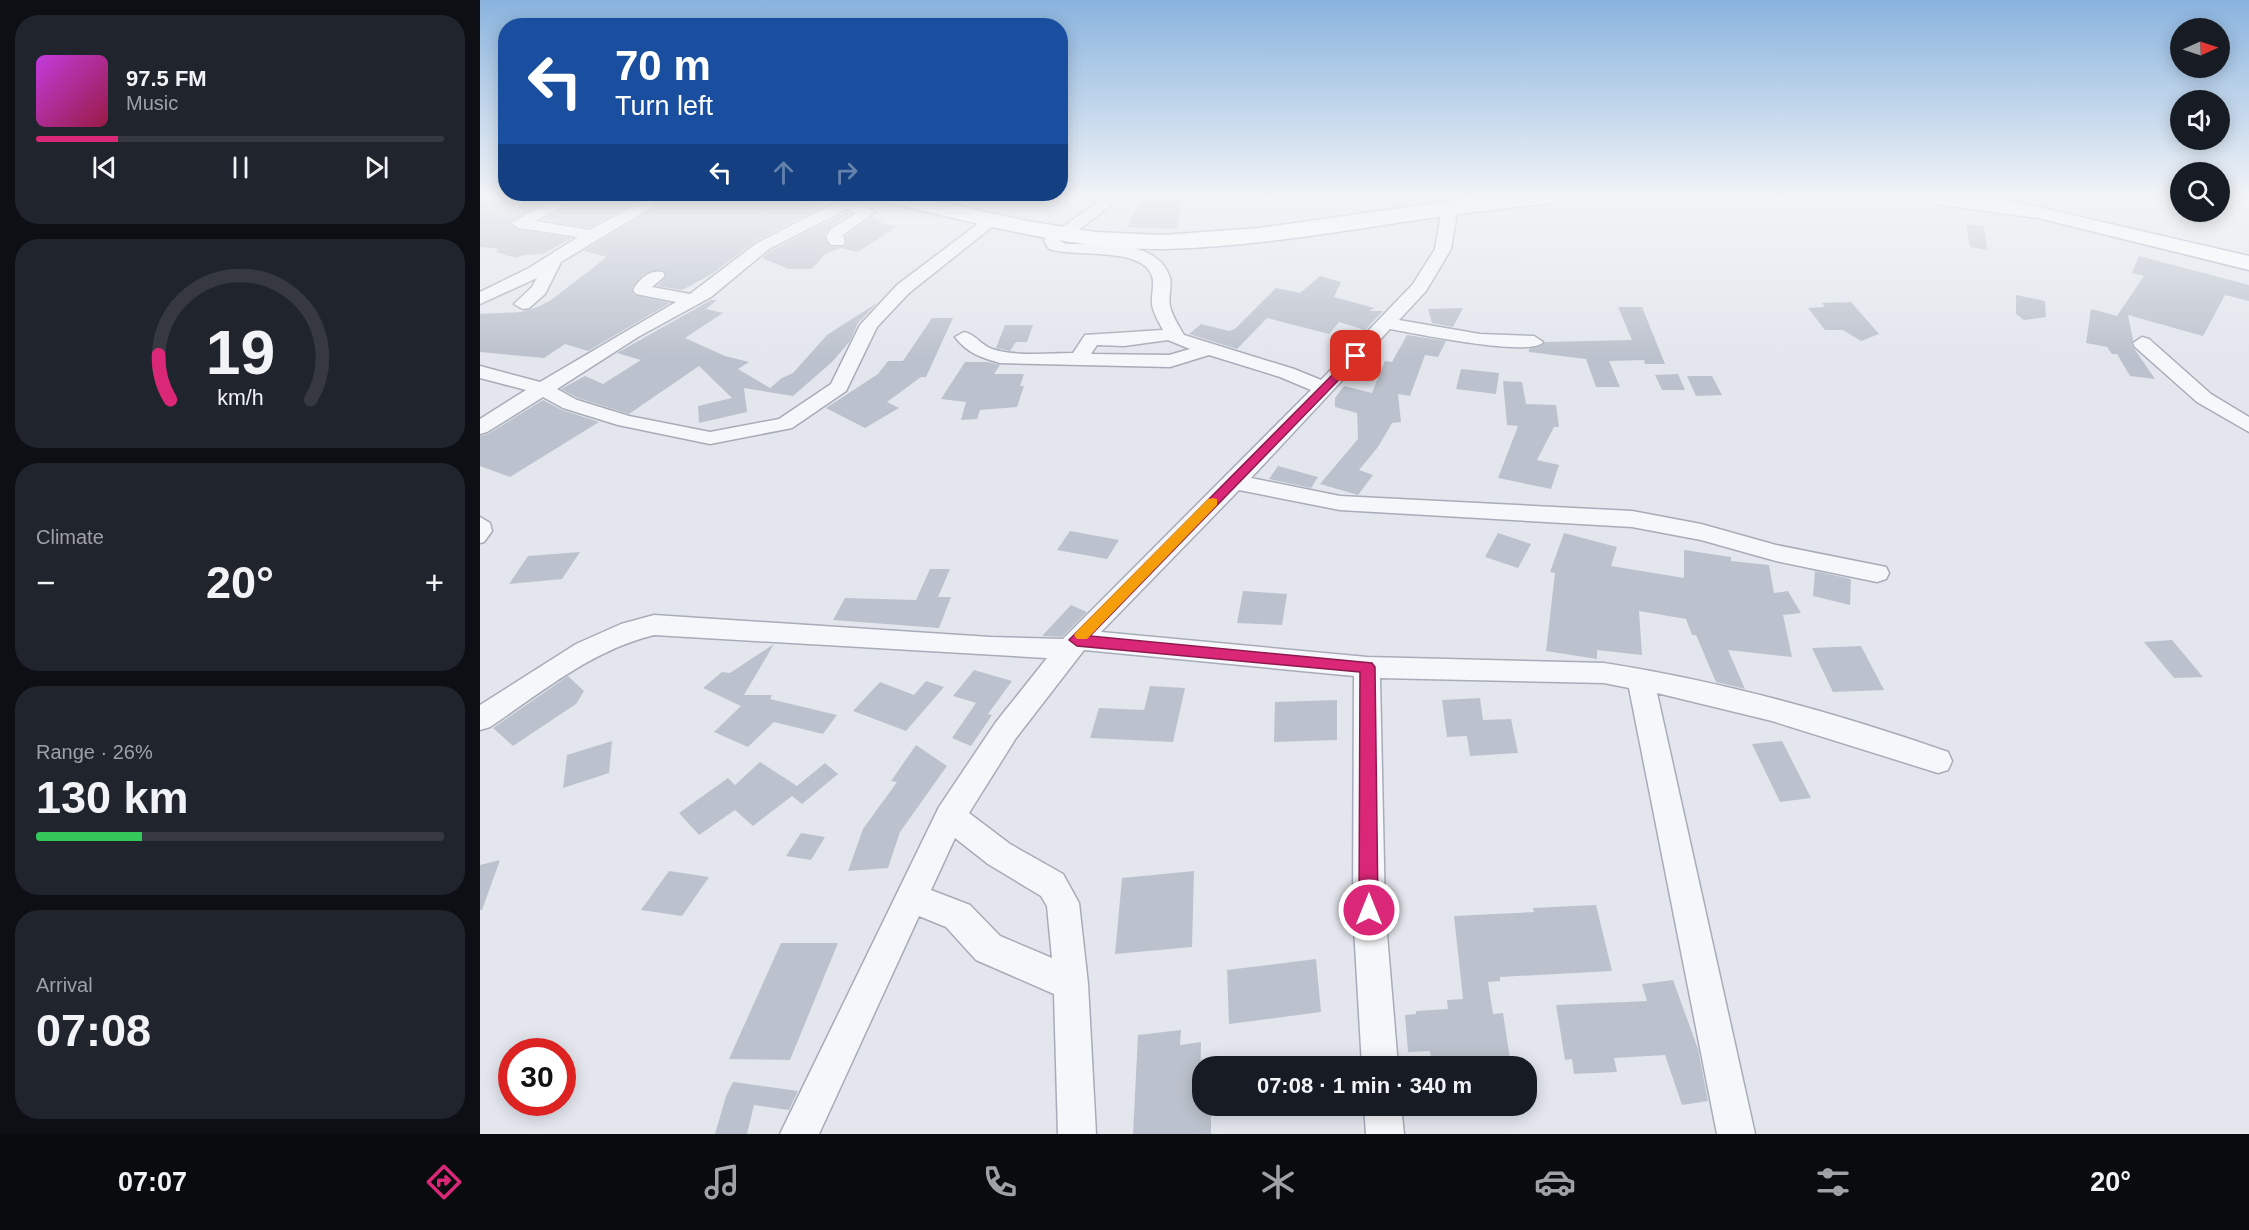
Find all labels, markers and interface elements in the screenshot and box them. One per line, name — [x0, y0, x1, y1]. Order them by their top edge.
north arrow — [2170, 18, 2230, 78]
map controls — [2170, 18, 2230, 222]
icon: left — [516, 42, 594, 120]
text: 70 m — [615, 42, 711, 89]
text: 97.5 FM — [126, 66, 207, 91]
button: sound — [2170, 90, 2230, 150]
text: Turn left — [615, 91, 713, 121]
text: Music — [126, 92, 178, 114]
icon: previous — [88, 151, 121, 184]
icon: pause — [224, 151, 257, 184]
icon: next — [360, 151, 393, 184]
icon: left — [704, 156, 737, 189]
icon: ahead — [767, 156, 800, 189]
icon: right — [830, 156, 863, 189]
button: search — [2170, 162, 2230, 222]
text: 19 — [205, 318, 275, 387]
pin — [1330, 330, 1381, 381]
icon: arrive — [1339, 339, 1372, 372]
text: km/h — [217, 387, 263, 411]
text: Climate — [36, 526, 104, 548]
text: 20° — [206, 557, 274, 608]
text: − — [36, 564, 55, 601]
text: + — [425, 564, 444, 601]
text: Range · 26% — [36, 741, 153, 763]
text: 130 km — [36, 772, 189, 823]
position arrow — [1337, 878, 1401, 942]
text: Arrival — [36, 974, 93, 996]
text: 07:08 — [36, 1005, 151, 1056]
speed limit sign: 30 — [498, 1038, 576, 1116]
text: 07:08 · 1 min · 340 m — [1257, 1073, 1472, 1098]
icon: directions — [423, 1161, 465, 1203]
icon: music — [701, 1161, 743, 1203]
icon: phone — [979, 1161, 1021, 1203]
icon: climate — [1257, 1161, 1299, 1203]
icon: car — [1534, 1161, 1576, 1203]
icon: filters — [1812, 1161, 1854, 1203]
text: 07:07 — [118, 1167, 187, 1197]
text: 20° — [2090, 1167, 2131, 1197]

